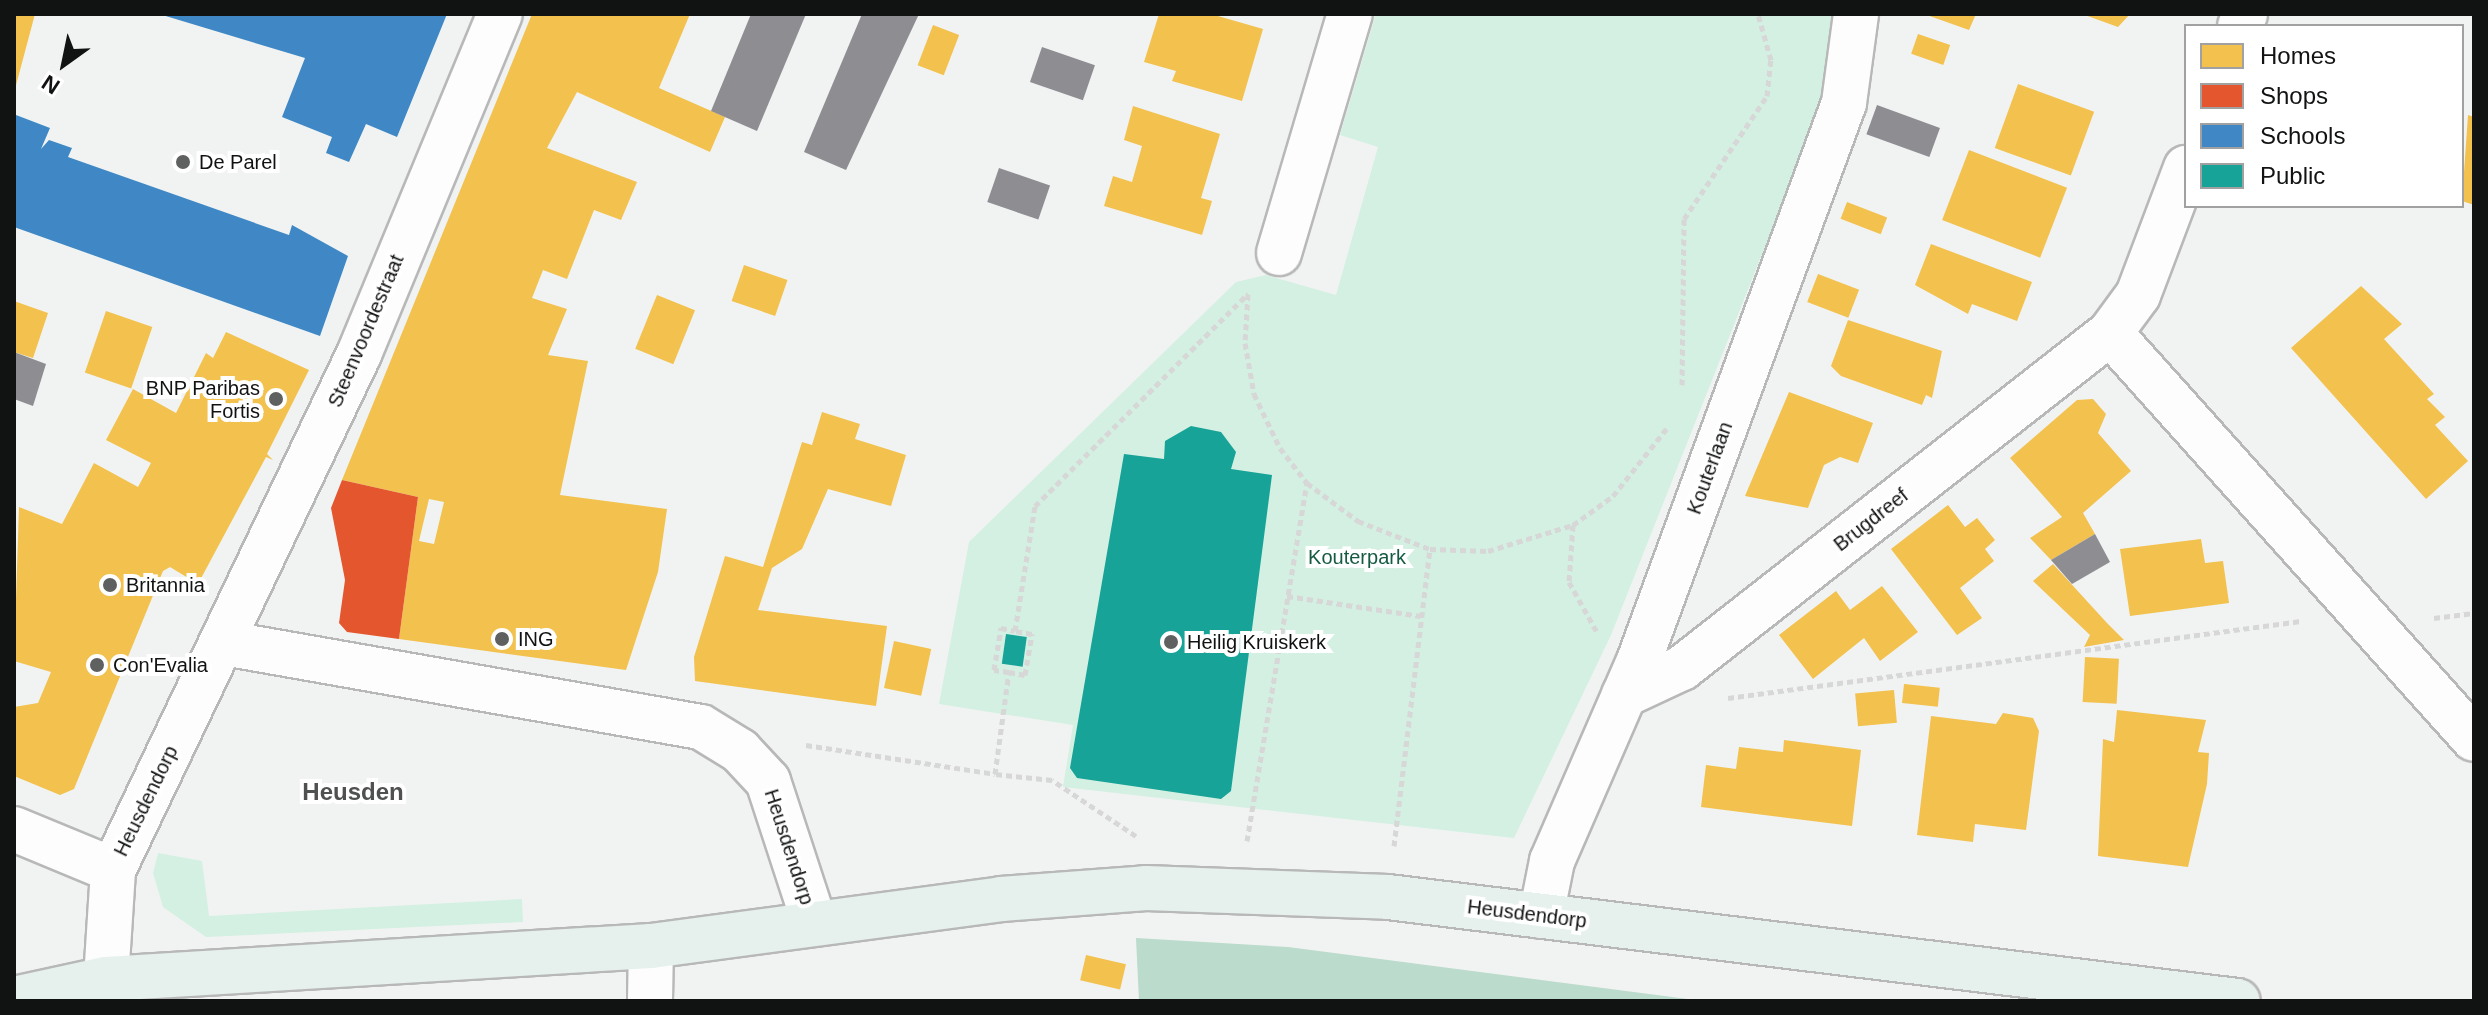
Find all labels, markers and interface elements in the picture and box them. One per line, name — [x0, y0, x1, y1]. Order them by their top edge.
north arrow — [24, 24, 104, 104]
legend — [2184, 24, 2464, 208]
text: Homes — [2260, 42, 2336, 69]
text: N — [37, 70, 64, 99]
text: Shops — [2260, 82, 2328, 109]
text: Schools — [2260, 122, 2345, 149]
place label: De Parel — [199, 150, 277, 174]
marker: De Parel — [174, 153, 192, 171]
text: Public — [2260, 162, 2325, 189]
street label: Steenvoordestraat — [323, 251, 409, 411]
place label: BNP Paribas Fortis — [146, 376, 260, 423]
marker: BNP Paribas Fortis — [267, 390, 285, 408]
street label: Kouterlaan — [1682, 418, 1738, 518]
street label: Brugdreef — [1829, 484, 1913, 556]
park label: Kouterpark — [1308, 545, 1406, 569]
place label: Britannia — [126, 573, 205, 597]
marker: Britannia — [101, 576, 119, 594]
place label: ING — [518, 627, 554, 651]
marker: ING — [493, 630, 511, 648]
place label: Heilig Kruiskerk — [1187, 630, 1326, 654]
marker: Heilig Kruiskerk — [1162, 633, 1180, 651]
place label: Con'Evalia — [113, 653, 208, 677]
marker: Con'Evalia — [88, 656, 106, 674]
street label: Heusdendorp — [109, 742, 183, 860]
district label: Heusden — [302, 778, 404, 806]
street label: Heusdendorp — [759, 786, 819, 908]
street label: Heusdendorp — [1466, 895, 1588, 933]

